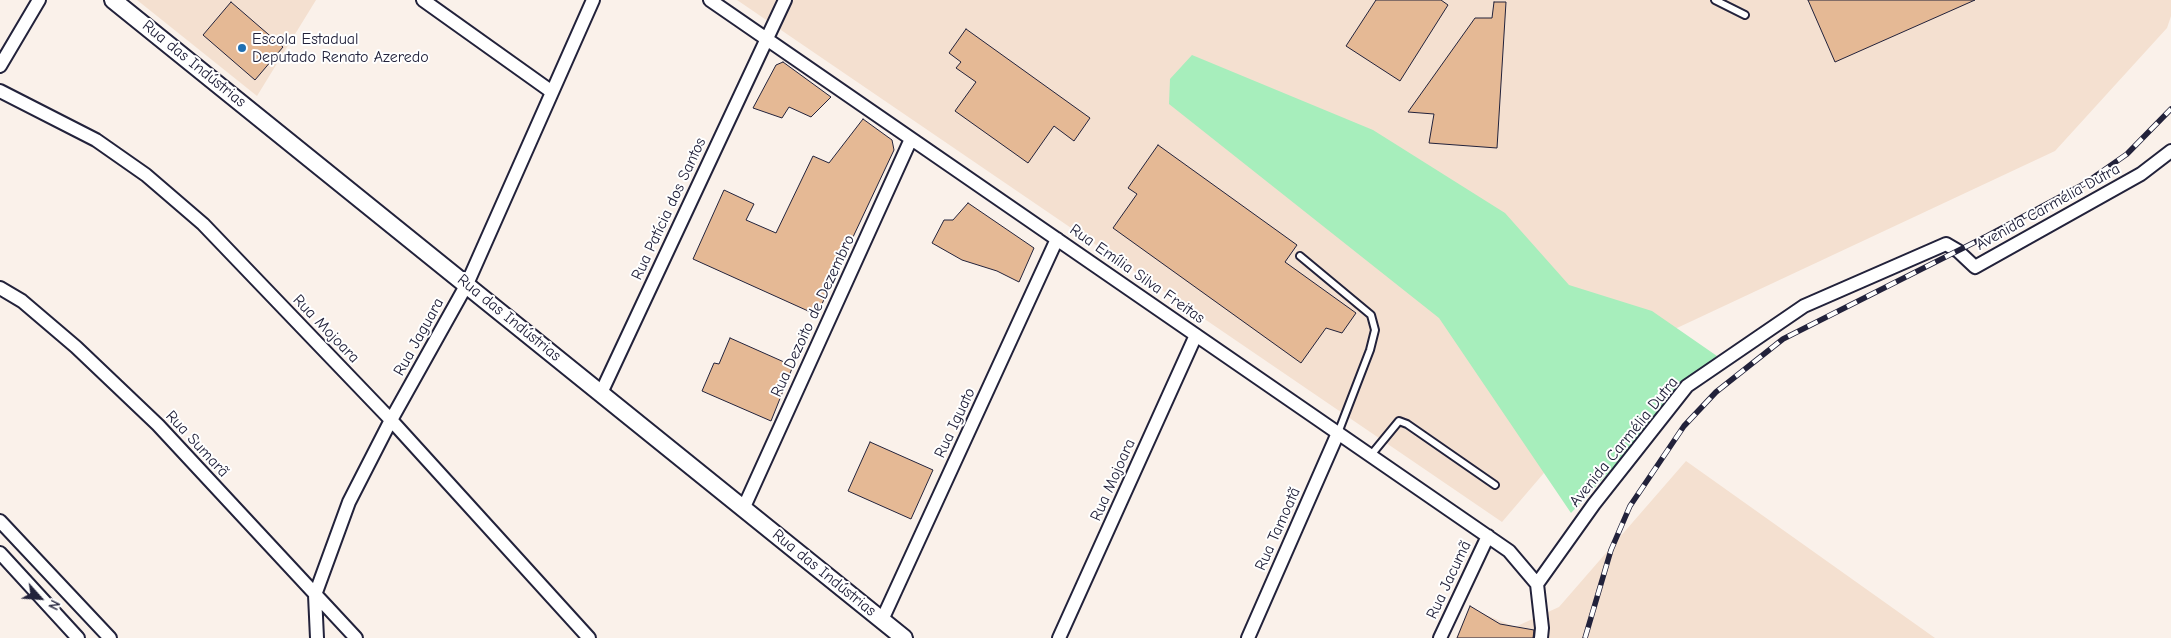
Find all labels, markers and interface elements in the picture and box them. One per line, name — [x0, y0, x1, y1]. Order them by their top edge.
street label: Rua das Indústrias — [138, 16, 250, 112]
place label: Escola Estadual Deputado Renato Azeredo — [252, 29, 429, 67]
marker: Escola Estadual Deputado Renato Azeredo — [236, 42, 248, 54]
street label: Rua Patícia dos Santos — [628, 135, 710, 283]
street label: Avenida Carmélia Dutra — [1973, 159, 2123, 255]
street label: Rua Emília Silva Freitas — [1066, 220, 1208, 328]
street label: Rua Dezoito de Dezembro — [767, 232, 859, 400]
street label: Rua das Indústrias — [453, 270, 565, 366]
street label: Rua Mojoara — [289, 291, 363, 367]
street label: Rua Jaguara — [390, 295, 448, 379]
street label: Avenida Carmélia Dutra — [1566, 373, 1682, 511]
street label: Rua Iguato — [930, 385, 980, 461]
street label: Rua Sumarã — [161, 407, 233, 481]
street label: Rua Mojoara — [1086, 436, 1140, 524]
street label: Rua Tamoatã — [1251, 485, 1305, 573]
street label: Rua das Indústrias — [768, 525, 880, 621]
street label: Rua Jacumã — [1422, 538, 1476, 622]
north arrow — [15, 573, 65, 623]
text: N — [44, 597, 64, 613]

